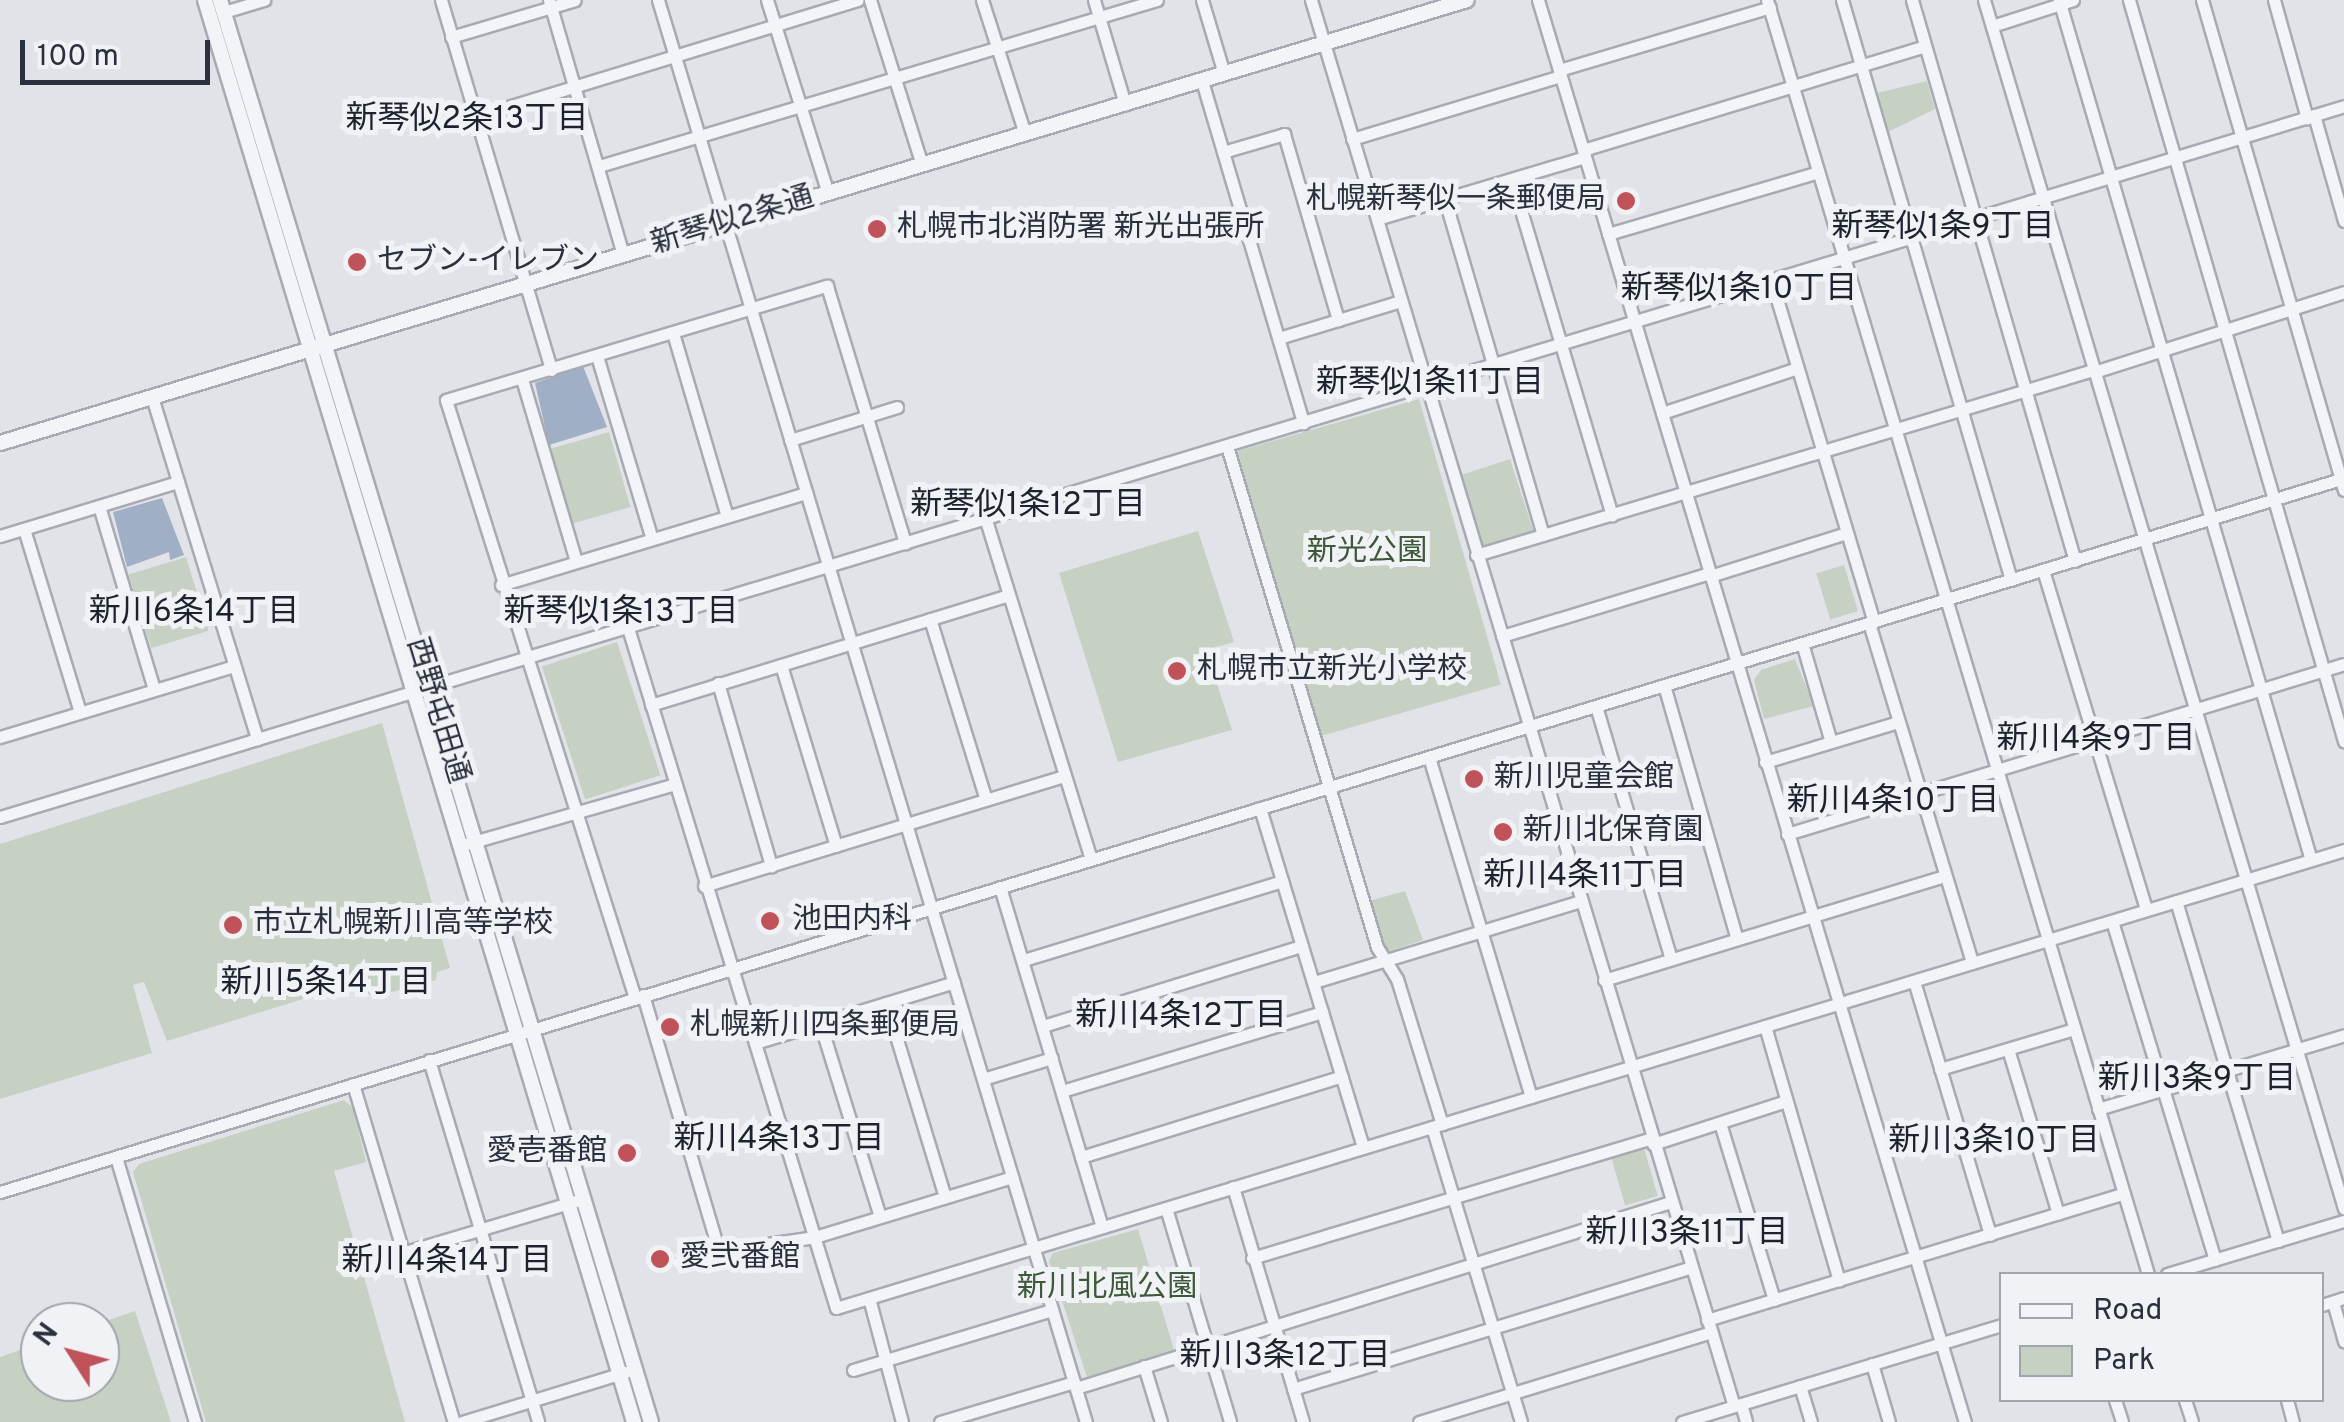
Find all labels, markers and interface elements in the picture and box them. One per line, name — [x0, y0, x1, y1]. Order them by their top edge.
scale bar — [25, 20, 215, 82]
text: 100 m — [37, 39, 119, 76]
district label: 新琴似2条13丁目 — [346, 101, 588, 139]
street label: 新琴似2条通 — [647, 180, 819, 264]
place label: 札幌新琴似一条郵便局 — [1306, 183, 1606, 219]
marker: 札幌新琴似一条郵便局 — [1615, 190, 1637, 212]
district label: 新琴似1条9丁目 — [1831, 209, 2055, 247]
place label: 札幌市北消防署 新光出張所 — [897, 211, 1264, 247]
marker: 札幌市北消防署 新光出張所 — [866, 218, 888, 240]
place label: セブン-イレブン — [377, 244, 599, 280]
marker: セブン-イレブン — [346, 251, 368, 273]
district label: 新琴似1条10丁目 — [1621, 271, 1857, 309]
district label: 新琴似1条11丁目 — [1316, 365, 1544, 403]
district label: 新琴似1条12丁目 — [910, 487, 1146, 525]
park label: 新光公園 — [1307, 535, 1427, 571]
district label: 新川6条14丁目 — [89, 594, 299, 632]
district label: 新琴似1条13丁目 — [503, 594, 739, 632]
street label: 西野屯田通 — [397, 634, 475, 788]
place label: 札幌市立新光小学校 — [1197, 653, 1467, 689]
marker: 札幌市立新光小学校 — [1166, 660, 1188, 682]
district label: 新川4条9丁目 — [1997, 721, 2195, 759]
place label: 新川児童会館 — [1494, 761, 1674, 797]
marker: 新川児童会館 — [1463, 768, 1485, 790]
district label: 新川4条10丁目 — [1787, 783, 1999, 821]
place label: 新川北保育園 — [1523, 814, 1703, 850]
marker: 新川北保育園 — [1492, 821, 1514, 843]
district label: 新川4条11丁目 — [1483, 858, 1687, 896]
place label: 池田内科 — [792, 903, 912, 939]
place label: 市立札幌新川高等学校 — [253, 907, 553, 943]
marker: 池田内科 — [757, 908, 783, 934]
marker: 市立札幌新川高等学校 — [222, 914, 244, 936]
district label: 新川5条14丁目 — [220, 965, 432, 1003]
district label: 新川4条12丁目 — [1075, 998, 1287, 1036]
place label: 札幌新川四条郵便局 — [690, 1009, 960, 1045]
marker: 札幌新川四条郵便局 — [659, 1016, 681, 1038]
district label: 新川3条9丁目 — [2098, 1061, 2296, 1099]
district label: 新川4条13丁目 — [673, 1121, 885, 1159]
district label: 新川3条10丁目 — [1888, 1123, 2100, 1161]
place label: 愛壱番館 — [487, 1135, 607, 1171]
marker: 愛壱番館 — [616, 1142, 638, 1164]
district label: 新川3条11丁目 — [1585, 1215, 1789, 1253]
place label: 愛弐番館 — [680, 1241, 800, 1277]
district label: 新川4条14丁目 — [341, 1243, 553, 1281]
marker: 愛弐番館 — [649, 1248, 671, 1270]
park label: 新川北風公園 — [1017, 1271, 1197, 1307]
legend — [1999, 1272, 2324, 1402]
text: Road — [2093, 1293, 2162, 1330]
north arrow — [20, 1302, 120, 1402]
text: N — [27, 1317, 68, 1354]
district label: 新川3条12丁目 — [1180, 1338, 1390, 1376]
text: Park — [2093, 1343, 2155, 1380]

